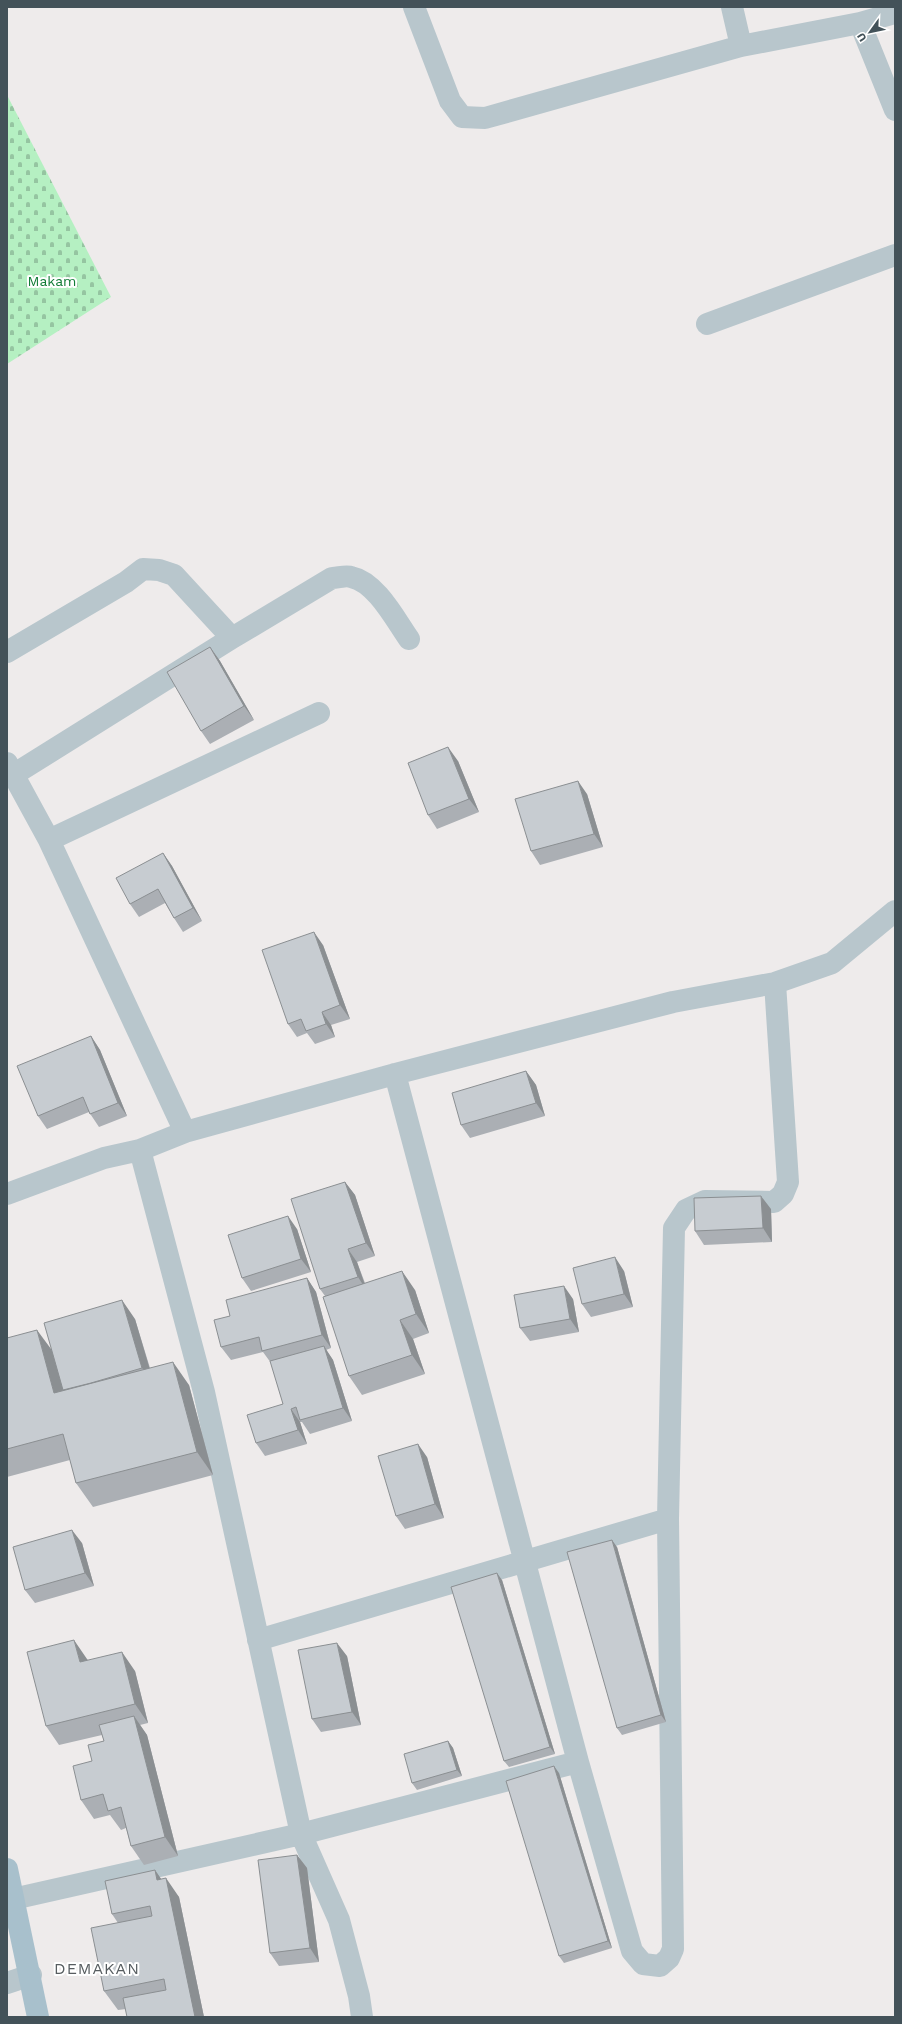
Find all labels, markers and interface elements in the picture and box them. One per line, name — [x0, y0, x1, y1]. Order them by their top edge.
north arrow — [850, 12, 890, 52]
text: U — [854, 30, 870, 44]
park label: Makam — [28, 273, 76, 289]
district label: DEMAKAN — [54, 1959, 140, 1978]

